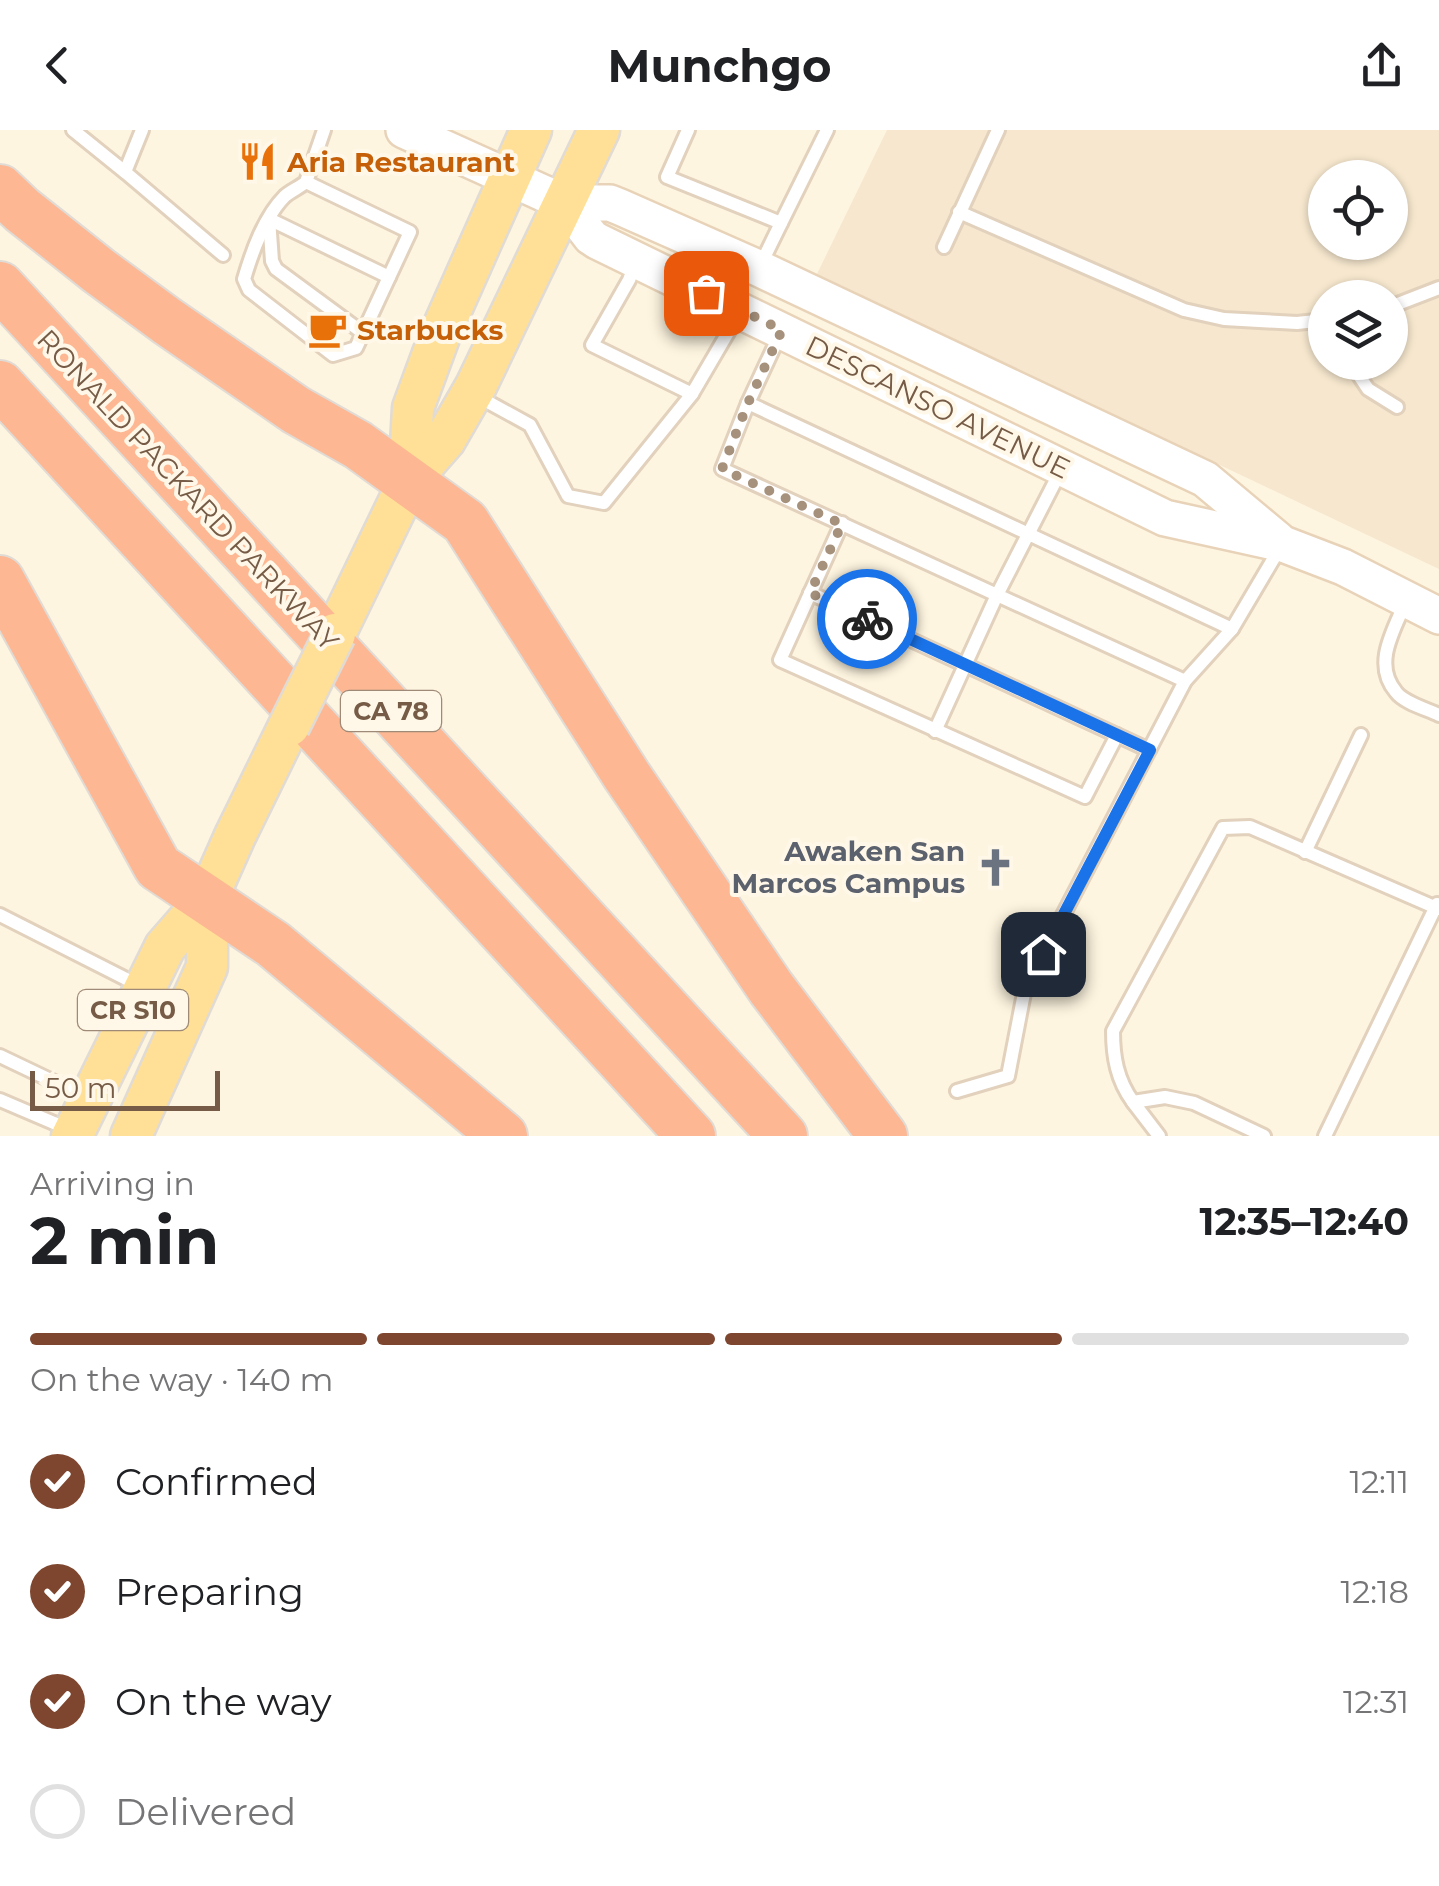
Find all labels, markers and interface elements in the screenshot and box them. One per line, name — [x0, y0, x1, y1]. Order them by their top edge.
icon: back — [30, 38, 85, 93]
text: Munchgo — [608, 38, 831, 93]
icon: share — [1354, 38, 1409, 93]
restaurant icon: Aria Restaurant — [236, 141, 278, 183]
place label: Aria Restaurant — [286, 145, 515, 179]
map controls — [1308, 160, 1408, 380]
button: locate — [1308, 160, 1408, 260]
pin — [664, 251, 749, 336]
icon: bag — [679, 266, 734, 321]
button: layers — [1308, 280, 1408, 380]
cafe icon: Starbucks — [306, 309, 348, 351]
place label: Starbucks — [357, 313, 504, 347]
street label: RONALD PACKARD PARKWAY — [30, 322, 346, 658]
street label: DESCANSO AVENUE — [800, 328, 1076, 486]
courier — [817, 569, 917, 669]
icon: bike — [840, 592, 895, 647]
road number: CA 78 — [341, 691, 441, 731]
place label: Awaken San Marcos Campus — [731, 834, 965, 900]
church icon: Awaken San Marcos Campus — [974, 846, 1016, 888]
pin — [1001, 912, 1086, 997]
icon: home — [1016, 927, 1071, 982]
road number: CR S10 — [78, 990, 188, 1030]
scale bar — [30, 1066, 220, 1110]
text: 50 m — [45, 1071, 116, 1105]
text: Arriving in — [30, 1164, 195, 1203]
text: 12:35–12:40 — [1200, 1198, 1409, 1245]
text: 2 min — [30, 1201, 219, 1280]
text: On the way · 140 m — [30, 1360, 333, 1399]
icon: check — [30, 1454, 85, 1509]
text: Confirmed — [115, 1458, 318, 1505]
text: 12:11 — [1349, 1462, 1409, 1501]
icon: check — [30, 1564, 85, 1619]
text: Preparing — [115, 1568, 304, 1615]
text: 12:18 — [1341, 1572, 1409, 1611]
icon: check — [30, 1674, 85, 1729]
text: On the way — [115, 1678, 332, 1725]
text: 12:31 — [1343, 1682, 1409, 1721]
text: Delivered — [115, 1788, 296, 1835]

